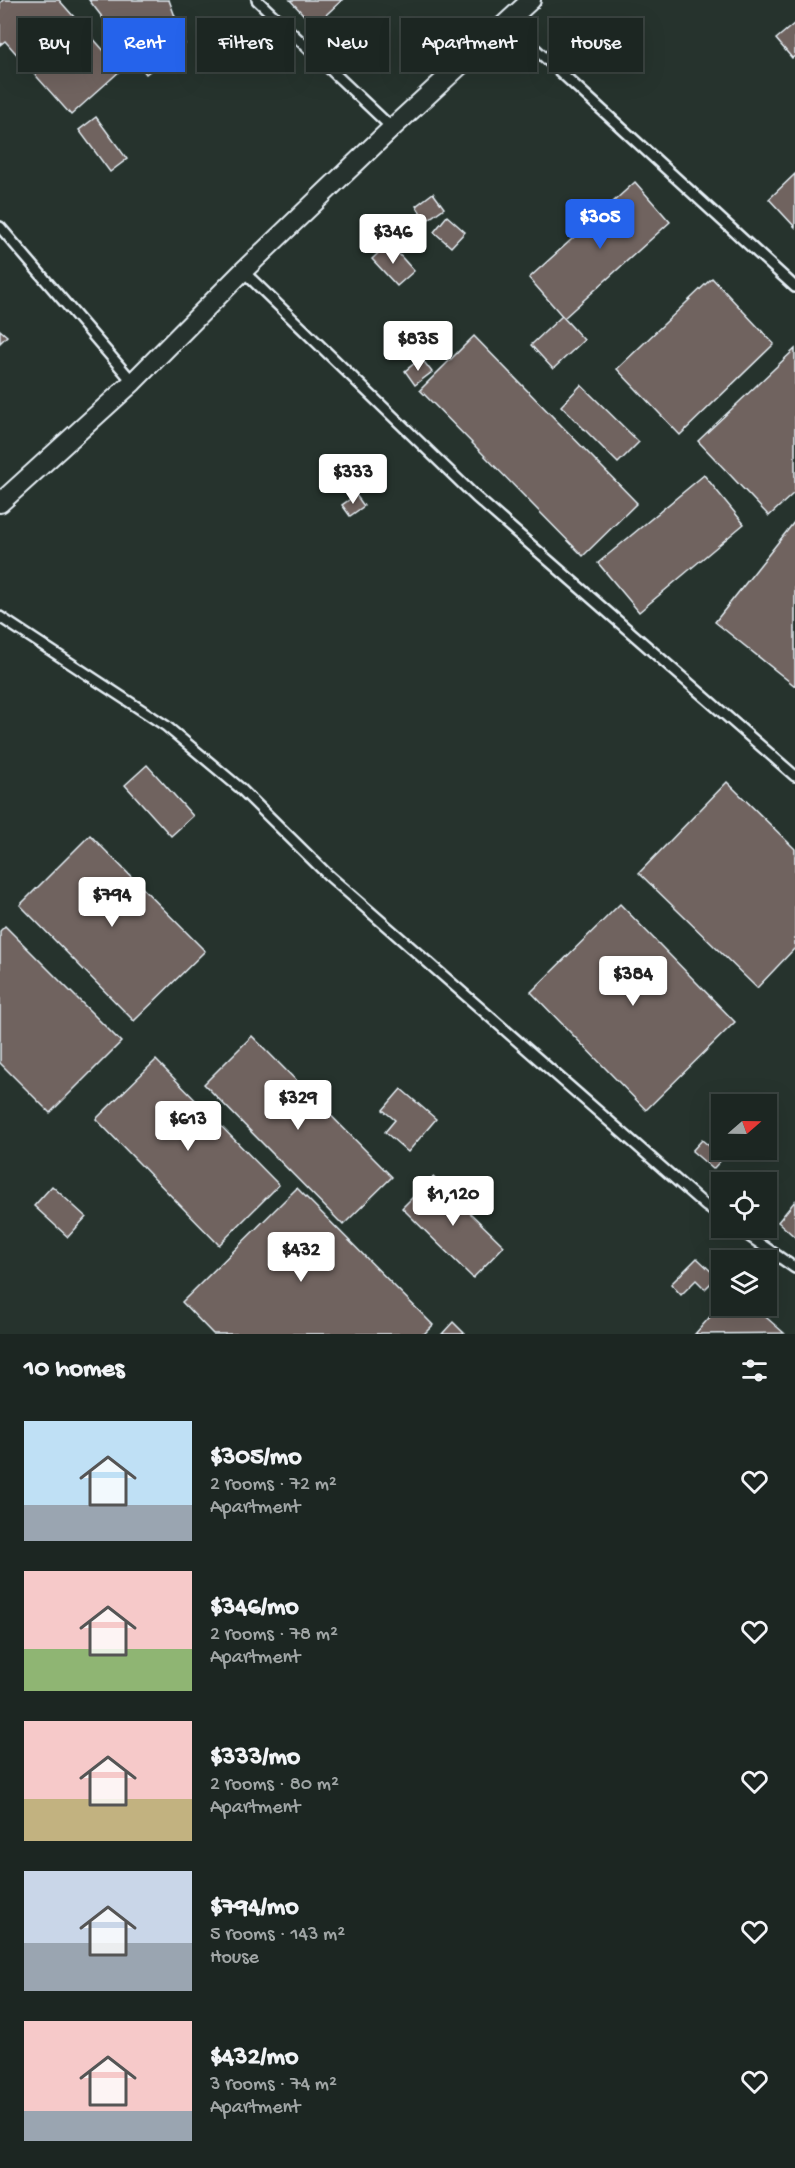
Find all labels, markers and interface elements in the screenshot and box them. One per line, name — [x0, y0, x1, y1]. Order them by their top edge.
chip: Buy — [18, 18, 91, 72]
chip: Rent — [103, 18, 185, 72]
chip: Filters — [197, 18, 294, 72]
chip: New — [306, 18, 389, 72]
chip: Apartment — [401, 18, 537, 72]
chip: House — [549, 18, 643, 72]
pin: $305 — [564, 199, 636, 250]
text: $305 — [579, 207, 621, 230]
pin: $346 — [357, 214, 429, 265]
text: $346 — [374, 222, 412, 245]
pin: $835 — [382, 321, 454, 372]
text: $835 — [398, 329, 438, 352]
pin: $333 — [317, 454, 389, 505]
text: $333 — [333, 462, 373, 485]
pin: $794 — [76, 877, 148, 928]
text: $794 — [93, 885, 131, 908]
pin: $384 — [597, 956, 669, 1007]
text: $384 — [613, 964, 653, 987]
pin: $329 — [262, 1080, 334, 1131]
text: $329 — [278, 1088, 318, 1111]
north arrow — [711, 1094, 777, 1160]
map controls — [711, 1094, 777, 1316]
pin: $613 — [152, 1101, 224, 1152]
text: $613 — [169, 1109, 207, 1132]
button: locate — [711, 1172, 777, 1238]
pin: $1,120 — [404, 1176, 502, 1227]
text: $1,120 — [427, 1184, 479, 1207]
pin: $432 — [265, 1232, 337, 1283]
text: $432 — [282, 1240, 320, 1263]
button: layers — [711, 1250, 777, 1316]
icon: filters — [738, 1354, 771, 1387]
text: 10 homes — [24, 1355, 124, 1386]
text: $305/mo — [210, 1443, 302, 1474]
icon: home — [72, 1445, 144, 1517]
icon: heart — [738, 1465, 771, 1498]
text: 2 rooms · 72 m² — [210, 1474, 337, 1497]
text: Apartment — [210, 1497, 300, 1520]
text: $346/mo — [210, 1593, 299, 1624]
icon: home — [72, 1595, 144, 1667]
icon: heart — [738, 1615, 771, 1648]
text: 2 rooms · 78 m² — [210, 1624, 338, 1647]
text: Apartment — [210, 1647, 300, 1670]
text: $333/mo — [210, 1743, 300, 1774]
icon: home — [72, 1745, 144, 1817]
icon: heart — [738, 1765, 771, 1798]
text: 2 rooms · 80 m² — [210, 1774, 339, 1797]
text: Apartment — [210, 1797, 300, 1820]
text: $794/mo — [210, 1893, 299, 1924]
icon: home — [72, 1895, 144, 1967]
icon: heart — [738, 1915, 771, 1948]
text: 5 rooms · 143 m² — [210, 1924, 345, 1947]
text: House — [210, 1947, 259, 1970]
text: $432/mo — [210, 2043, 298, 2074]
icon: home — [72, 2045, 144, 2117]
icon: heart — [738, 2065, 771, 2098]
text: 3 rooms · 74 m² — [210, 2074, 337, 2097]
text: Apartment — [210, 2097, 300, 2120]

